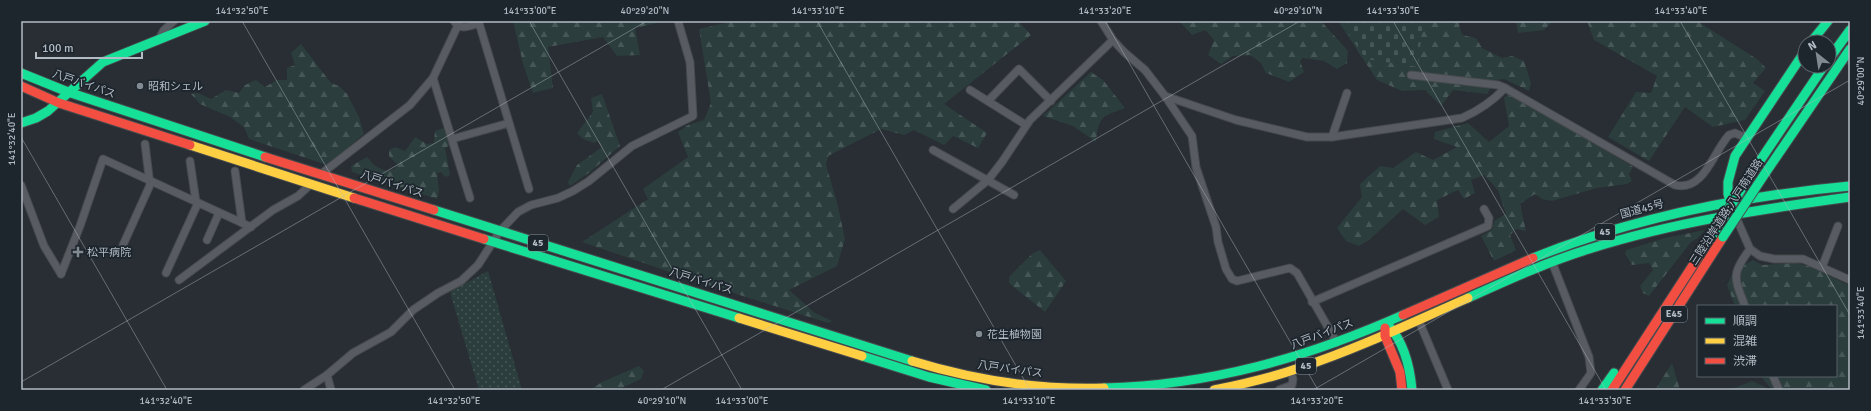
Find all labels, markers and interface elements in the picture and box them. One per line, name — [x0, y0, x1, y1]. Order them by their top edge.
text: 141°32'50"E — [215, 5, 269, 17]
text: 141°33'00"E — [503, 5, 557, 17]
text: 40°29'20"N — [621, 5, 669, 17]
text: 141°33'10"E — [791, 5, 845, 17]
text: 141°33'20"E — [1078, 5, 1132, 17]
text: 40°29'10"N — [1274, 5, 1322, 17]
text: 141°33'30"E — [1366, 5, 1420, 17]
text: 141°33'40"E — [1654, 5, 1708, 17]
scale bar — [36, 34, 142, 60]
north arrow — [1797, 34, 1837, 74]
text: N — [1806, 38, 1819, 53]
text: 100 m — [42, 41, 74, 56]
text: 40°29'00"N — [1855, 57, 1867, 105]
street label: 八戸バイパス — [51, 67, 117, 101]
place label: 昭和シェル — [148, 80, 203, 93]
marker: 昭和シェル — [135, 81, 145, 91]
text: 141°32'40"E — [6, 112, 18, 166]
street label: 三陸沿岸道路;八戸南道路 — [1687, 156, 1765, 268]
street label: 八戸バイパス — [359, 168, 425, 200]
street label: 国道45号 — [1619, 197, 1665, 221]
road number: 45 — [1595, 224, 1615, 240]
road number: 45 — [528, 235, 548, 251]
marker: 松平病院 — [72, 246, 84, 258]
place label: 松平病院 — [87, 246, 131, 259]
street label: 八戸バイパス — [668, 265, 734, 297]
text: 141°33'40"E — [1855, 286, 1867, 340]
legend — [1697, 305, 1837, 377]
road number: E45 — [1661, 306, 1687, 322]
text: 順調 — [1733, 314, 1757, 329]
street label: 八戸バイパス — [1289, 316, 1355, 352]
place label: 花生植物園 — [987, 328, 1042, 341]
marker: 花生植物園 — [974, 329, 984, 339]
text: 混雑 — [1733, 334, 1757, 349]
text: 渋滞 — [1733, 354, 1757, 369]
street label: 八戸バイパス — [977, 358, 1043, 380]
road number: 45 — [1296, 358, 1316, 374]
text: 141°32'40"E — [139, 395, 193, 407]
text: 141°32'50"E — [427, 395, 481, 407]
text: 40°29'10"N — [638, 395, 686, 407]
text: 141°33'00"E — [715, 395, 769, 407]
text: 141°33'10"E — [1002, 395, 1056, 407]
text: 141°33'20"E — [1290, 395, 1344, 407]
text: 141°33'30"E — [1578, 395, 1632, 407]

